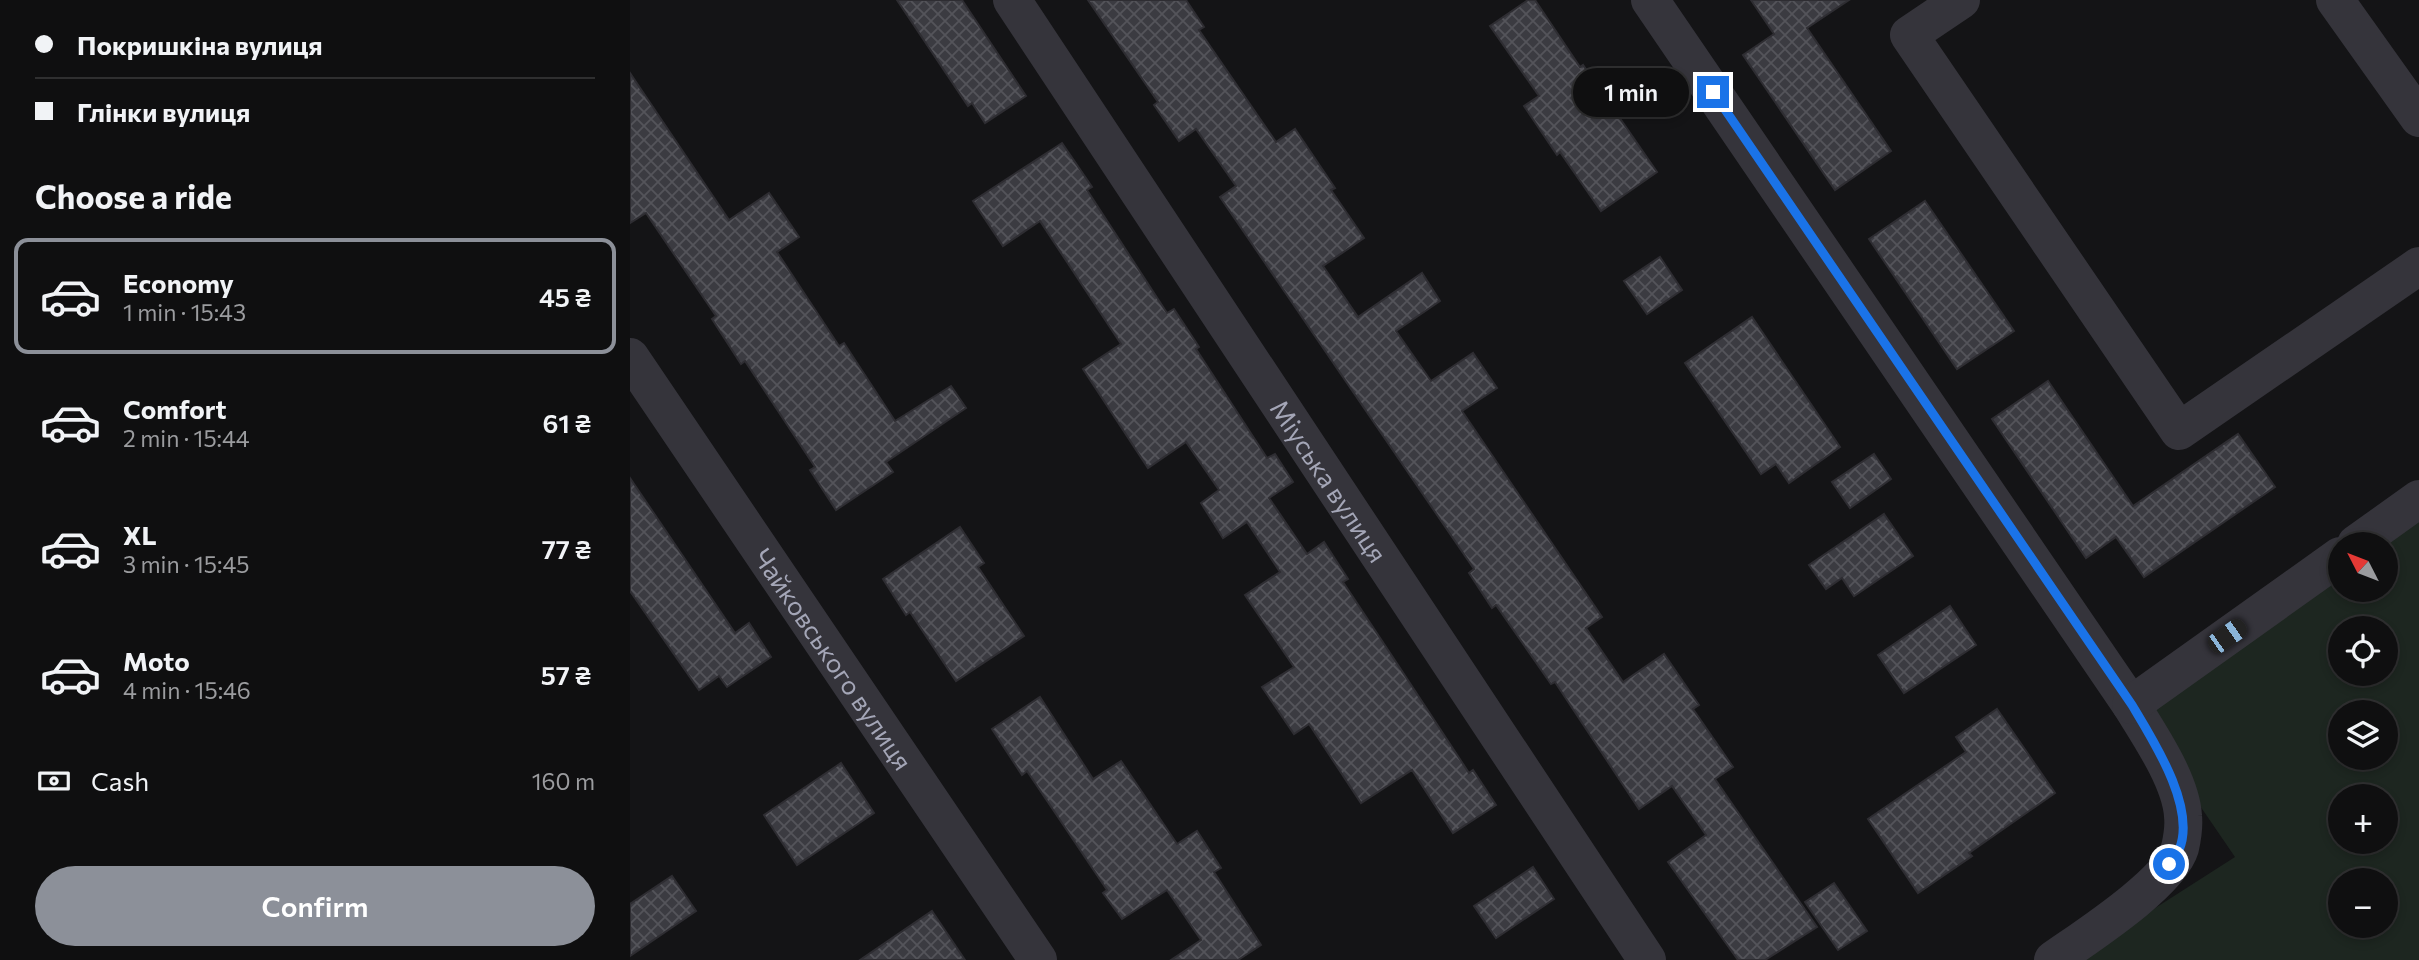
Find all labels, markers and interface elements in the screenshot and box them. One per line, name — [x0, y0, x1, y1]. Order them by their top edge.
text: Покришкіна вулиця — [77, 29, 323, 60]
callout: 1 min — [1573, 68, 1688, 116]
route end — [1697, 76, 1729, 108]
text: 1 min — [1604, 78, 1658, 106]
text: Глінки вулиця — [77, 96, 250, 127]
text: Choose a ride — [35, 176, 232, 216]
icon: car — [39, 265, 102, 328]
text: Economy — [123, 267, 234, 298]
text: 45 ₴ — [539, 281, 591, 312]
text: 1 min · 15:43 — [123, 298, 246, 326]
icon: car — [39, 391, 102, 454]
text: Comfort — [123, 393, 226, 424]
street label: Міуська вулиця — [1265, 393, 1395, 567]
text: 61 ₴ — [542, 407, 591, 438]
text: 2 min · 15:44 — [123, 424, 250, 452]
icon: car — [39, 517, 102, 580]
text: XL — [123, 519, 157, 550]
north arrow — [2328, 532, 2398, 602]
map controls — [2328, 532, 2398, 938]
text: 77 ₴ — [542, 533, 591, 564]
street label: Чайковського вулиця — [748, 542, 920, 775]
text: 3 min · 15:45 — [123, 550, 249, 578]
car — [2204, 615, 2251, 657]
button: locate — [2328, 616, 2398, 686]
icon: car — [39, 643, 102, 706]
text: Moto — [123, 645, 190, 676]
text: 57 ₴ — [541, 659, 591, 690]
text: 4 min · 15:46 — [123, 676, 251, 704]
button: layers — [2328, 700, 2398, 770]
icon: cash — [35, 762, 73, 800]
text: Cash — [91, 765, 149, 796]
text: 160 m — [532, 767, 595, 795]
button: + — [2328, 784, 2398, 854]
route start — [2153, 848, 2185, 880]
button: Confirm — [35, 866, 595, 946]
button: − — [2328, 868, 2398, 938]

